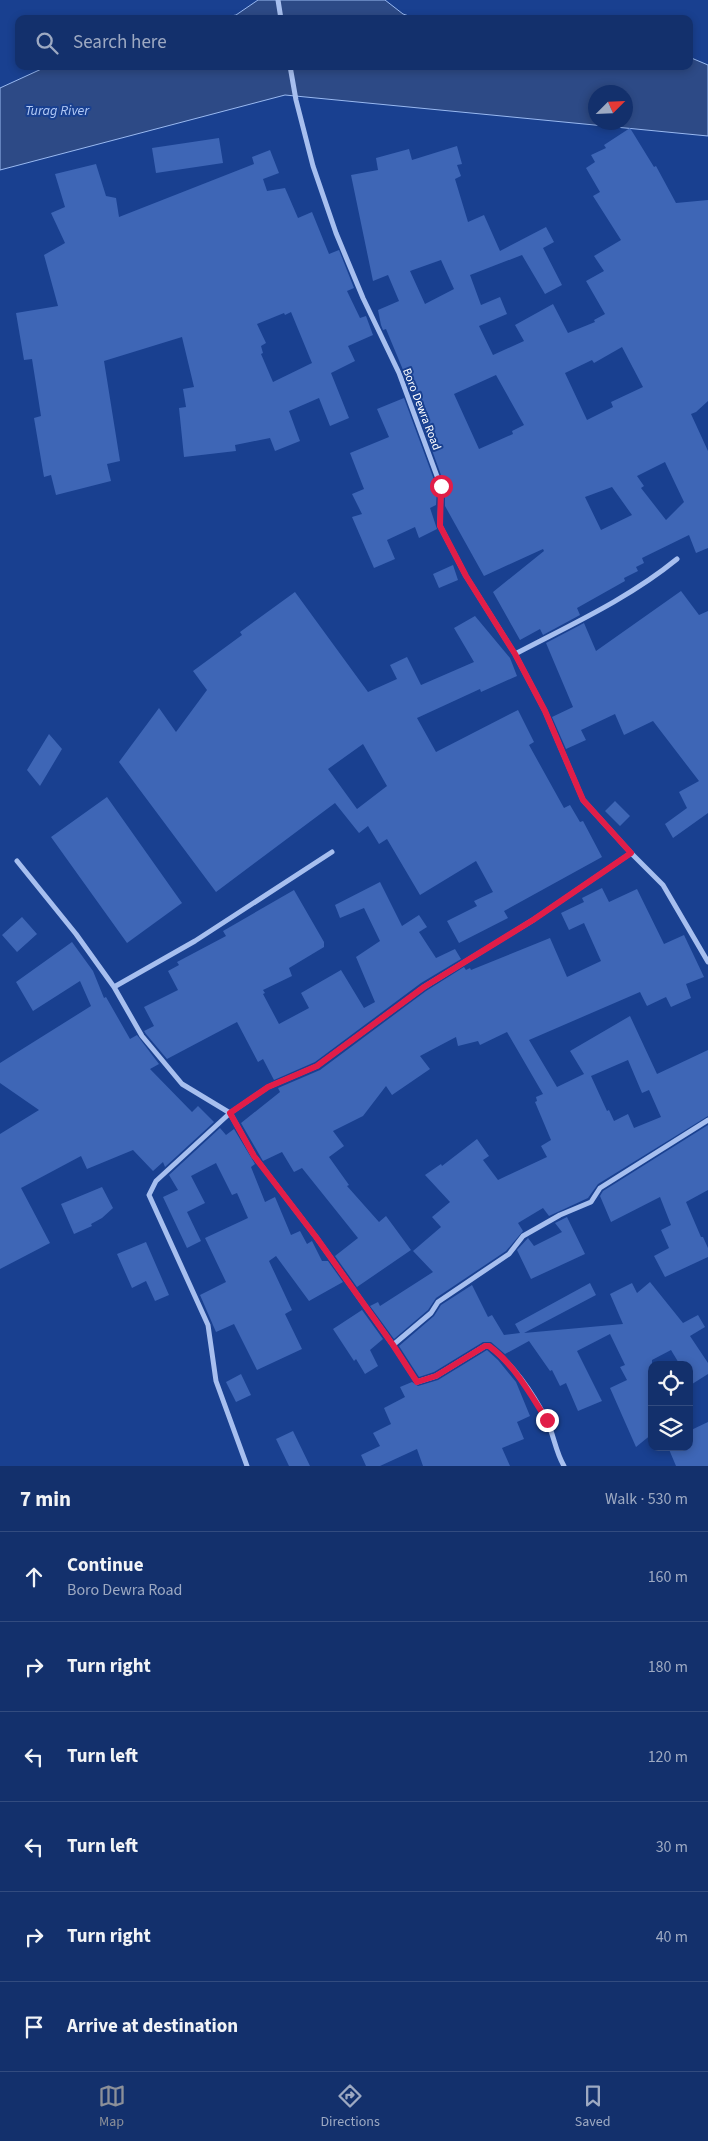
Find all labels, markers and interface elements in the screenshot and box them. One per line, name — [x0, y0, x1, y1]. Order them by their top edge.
search box — [15, 15, 693, 70]
icon: search — [33, 29, 61, 57]
text: Search here — [73, 29, 167, 56]
north arrow — [588, 85, 633, 130]
water label: Turag River — [25, 101, 90, 121]
street label: Boro Dewra Road — [398, 366, 445, 453]
route start — [430, 475, 453, 498]
map controls — [648, 1361, 693, 1451]
button: locate — [648, 1361, 693, 1406]
button: layers — [648, 1406, 693, 1451]
route end — [536, 1409, 559, 1432]
text: 7 min — [20, 1484, 71, 1514]
text: Walk · 530 m — [605, 1488, 688, 1510]
text: Continue — [67, 1552, 144, 1579]
icon: ahead — [20, 1563, 48, 1591]
text: 160 m — [648, 1566, 688, 1588]
text: Boro Dewra Road — [67, 1579, 182, 1601]
icon: right — [20, 1653, 48, 1681]
text: Turn right — [67, 1653, 151, 1680]
text: 180 m — [648, 1656, 688, 1678]
icon: left — [20, 1743, 48, 1771]
text: Turn left — [67, 1743, 138, 1770]
text: 120 m — [648, 1746, 688, 1768]
icon: left — [20, 1833, 48, 1861]
text: Turn left — [67, 1833, 138, 1860]
text: 30 m — [656, 1836, 688, 1858]
icon: right — [20, 1923, 48, 1951]
text: Turn right — [67, 1923, 151, 1950]
text: 40 m — [656, 1926, 688, 1948]
icon: arrive — [20, 2013, 48, 2041]
text: Arrive at destination — [67, 2013, 238, 2040]
tab: Map — [98, 2082, 126, 2132]
tab: Directions — [321, 2082, 380, 2132]
tab: Saved — [575, 2082, 610, 2132]

